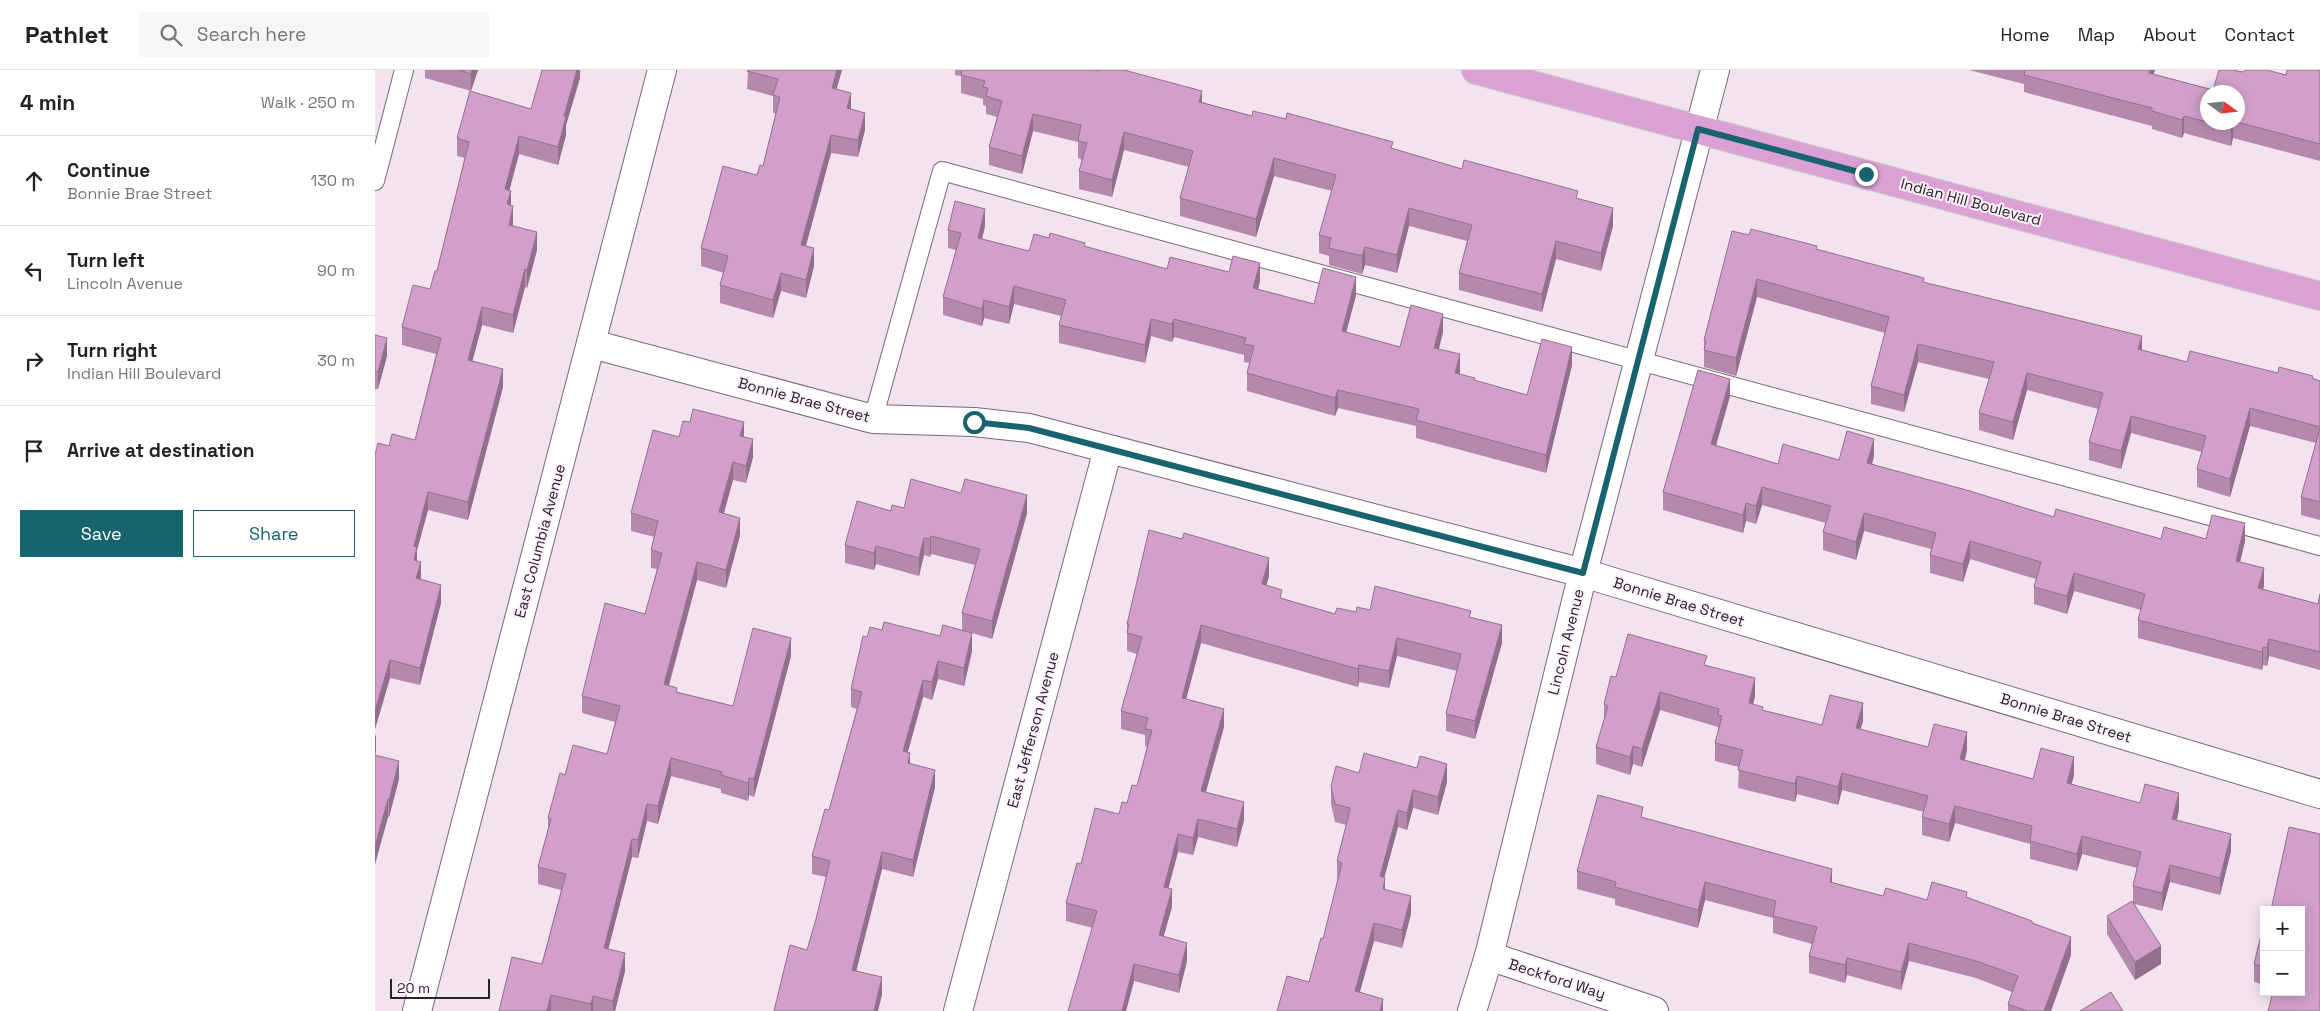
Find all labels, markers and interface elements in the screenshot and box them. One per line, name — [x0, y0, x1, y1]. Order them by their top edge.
search box — [139, 12, 489, 57]
text: Pathlet — [25, 19, 109, 50]
icon: search — [157, 21, 185, 49]
text: Search here — [197, 22, 306, 47]
text: Home — [2001, 23, 2050, 46]
text: Map — [2078, 23, 2115, 46]
text: About — [2143, 23, 2197, 46]
text: Contact — [2225, 23, 2295, 46]
north arrow — [2200, 85, 2245, 130]
text: 4 min — [20, 89, 75, 116]
text: Walk · 250 m — [261, 92, 355, 113]
text: Continue — [67, 158, 150, 183]
route end — [1855, 163, 1878, 186]
icon: ahead — [20, 167, 48, 195]
text: 130 m — [311, 170, 355, 191]
street label: Indian Hill Boulevard — [1899, 174, 2043, 229]
text: Bonnie Brae Street — [67, 183, 212, 204]
text: Turn left — [67, 248, 145, 273]
icon: left — [20, 257, 48, 285]
text: 90 m — [317, 260, 355, 281]
text: Lincoln Avenue — [67, 273, 183, 294]
text: Turn right — [67, 338, 157, 363]
icon: right — [20, 347, 48, 375]
text: 30 m — [317, 350, 355, 371]
text: Indian Hill Boulevard — [67, 363, 221, 384]
street label: Bonnie Brae Street — [736, 373, 873, 426]
route start — [963, 411, 986, 434]
icon: arrive — [20, 437, 48, 465]
text: Arrive at destination — [67, 438, 255, 463]
street label: East Columbia Avenue — [510, 462, 569, 620]
button: Save — [20, 510, 183, 557]
button: Share — [193, 510, 355, 557]
street label: Bonnie Brae Street — [1611, 573, 1747, 631]
street label: Lincoln Avenue — [1543, 587, 1588, 697]
street label: East Jefferson Avenue — [1002, 650, 1063, 810]
street label: Bonnie Brae Street — [1998, 689, 2134, 747]
map controls — [2260, 906, 2305, 996]
button: + — [2260, 906, 2305, 951]
button: − — [2260, 951, 2305, 996]
street label: Beckford Way — [1506, 954, 1608, 1003]
scale bar — [390, 976, 490, 999]
text: 20 m — [397, 979, 430, 997]

